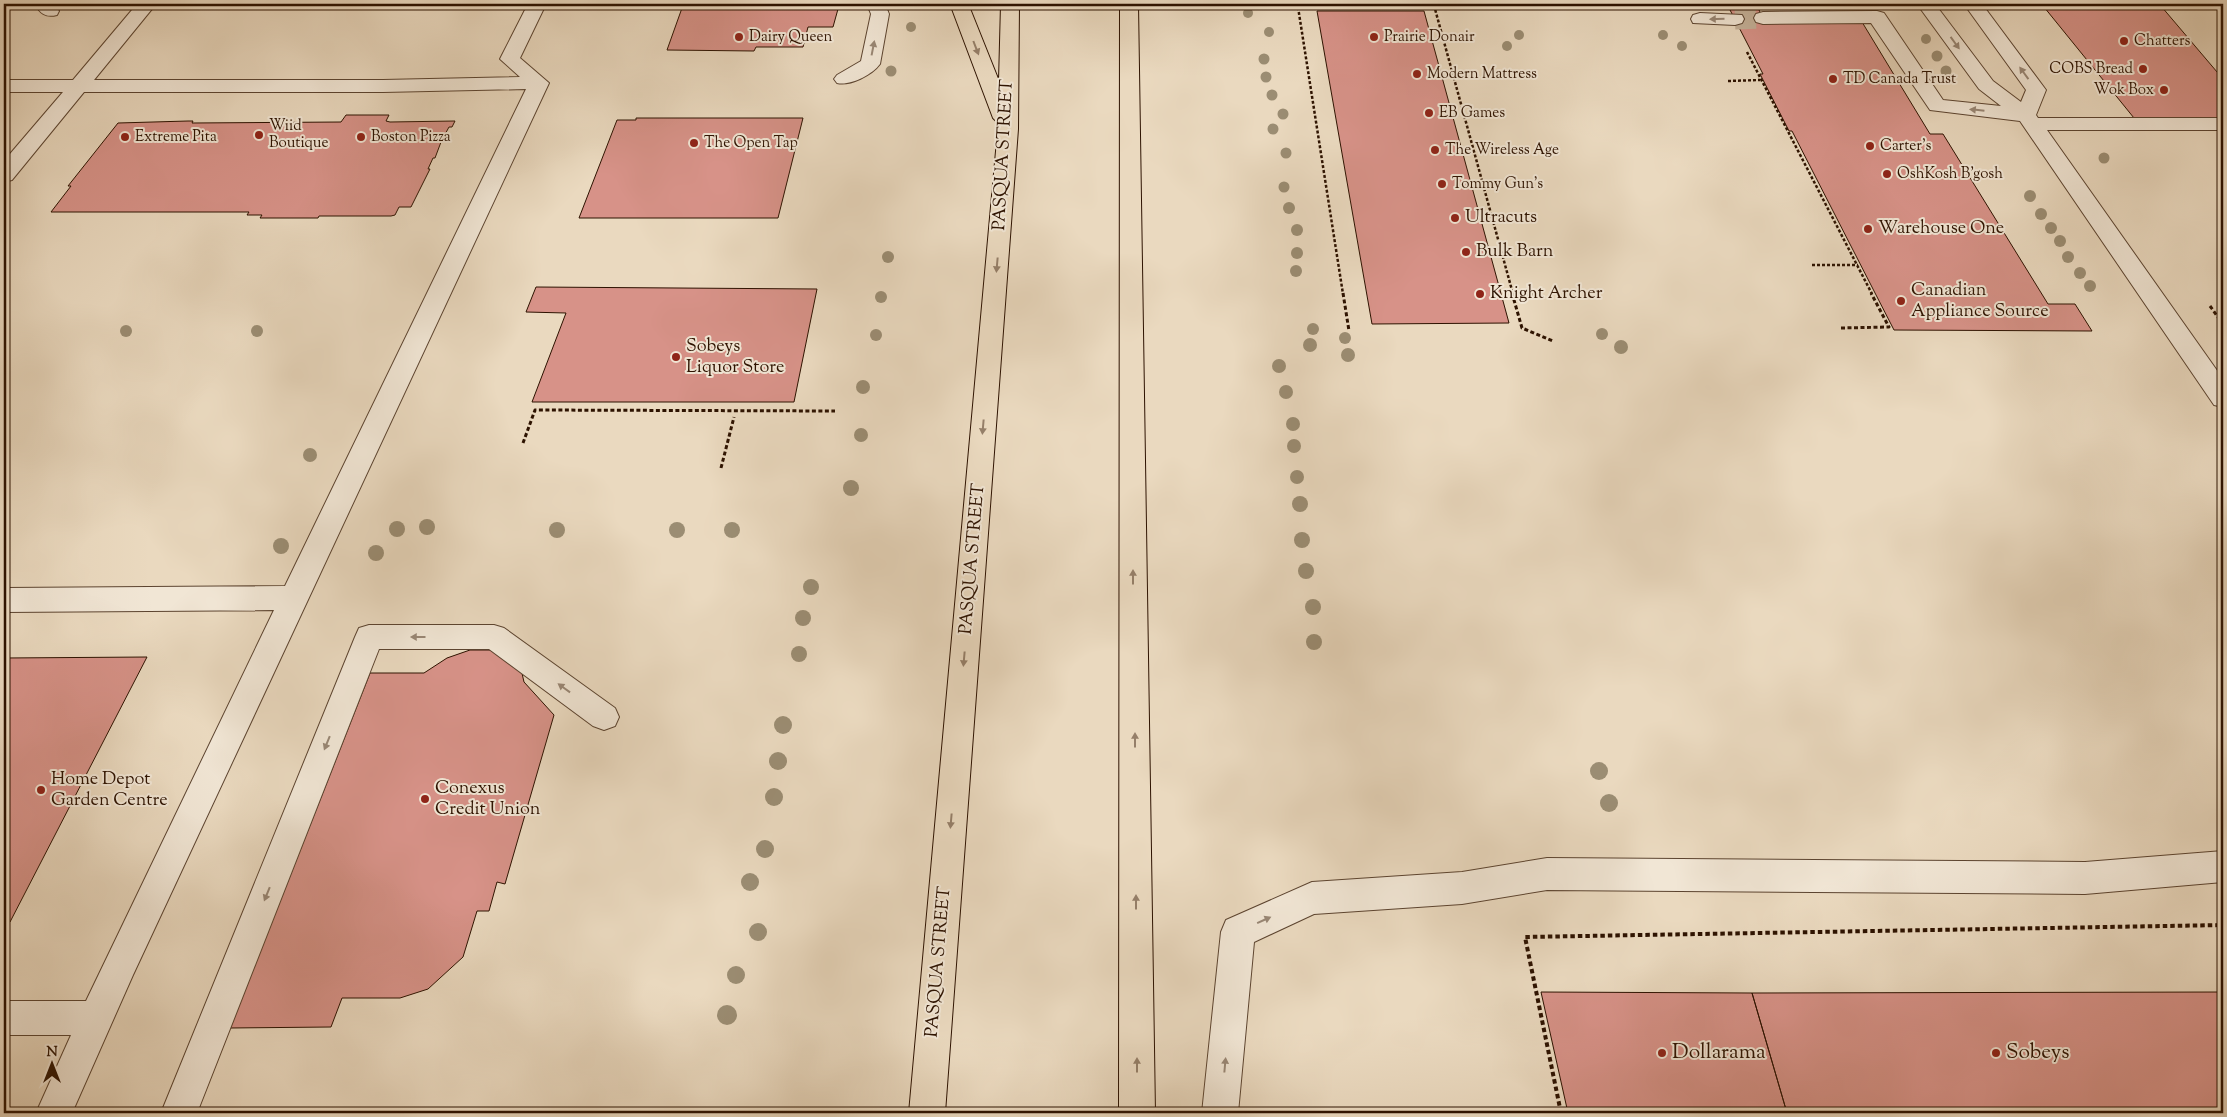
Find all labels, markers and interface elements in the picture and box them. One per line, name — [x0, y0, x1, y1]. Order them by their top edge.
one-way arrow — [1709, 15, 1725, 23]
place label: Dairy Queen — [749, 27, 832, 48]
place label: Prairie Donair — [1384, 27, 1475, 48]
marker: Dairy Queen — [733, 31, 745, 43]
marker: Prairie Donair — [1368, 31, 1380, 43]
place label: Chatters — [2134, 31, 2191, 52]
marker: Chatters — [2118, 35, 2130, 47]
one-way arrow — [1950, 36, 1960, 50]
one-way arrow — [870, 40, 878, 56]
one-way arrow — [973, 41, 981, 55]
place label: COBS Bread — [2049, 59, 2134, 80]
marker: COBS Bread — [2137, 63, 2149, 75]
place label: Modern Mattress — [1427, 64, 1537, 85]
one-way arrow — [2018, 67, 2029, 80]
marker: Modern Mattress — [1411, 68, 1423, 80]
place label: TD Canada Trust — [1843, 69, 1956, 90]
marker: TD Canada Trust — [1827, 73, 1839, 85]
street label: PASQUA STREET — [987, 78, 1021, 231]
place label: Wok Box — [2094, 80, 2154, 101]
marker: Wok Box — [2158, 84, 2170, 96]
place label: EB Games — [1439, 103, 1505, 124]
one-way arrow — [1969, 106, 1985, 114]
marker: EB Games — [1423, 107, 1435, 119]
place label: Wiid Boutique — [269, 116, 328, 154]
place label: Extreme Pita — [135, 127, 217, 148]
place label: Boston Pizza — [371, 127, 451, 148]
marker: Wiid Boutique — [253, 129, 265, 141]
marker: Extreme Pita — [119, 131, 131, 143]
marker: Boston Pizza — [355, 131, 367, 143]
place label: The Open Tap — [704, 133, 798, 154]
place label: Carter's — [1880, 136, 1931, 157]
marker: The Open Tap — [688, 137, 700, 149]
place label: The Wireless Age — [1445, 140, 1559, 161]
marker: Carter's — [1864, 140, 1876, 152]
marker: The Wireless Age — [1429, 144, 1441, 156]
place label: OshKosh B'gosh — [1897, 164, 2003, 185]
marker: OshKosh B'gosh — [1881, 168, 1893, 180]
place label: Tommy Gun's — [1452, 174, 1543, 195]
marker: Tommy Gun's — [1436, 178, 1448, 190]
place label: Ultracuts — [1465, 205, 1537, 231]
marker: Ultracuts — [1449, 212, 1461, 224]
place label: Warehouse One — [1878, 216, 2004, 242]
marker: Warehouse One — [1862, 223, 1874, 235]
place label: Bulk Barn — [1476, 239, 1554, 265]
marker: Bulk Barn — [1460, 246, 1472, 258]
one-way arrow — [992, 257, 1000, 273]
place label: Canadian Appliance Source — [1911, 278, 2049, 325]
place label: Knight Archer — [1490, 281, 1603, 307]
marker: Knight Archer — [1474, 288, 1486, 300]
marker: Canadian Appliance Source — [1895, 295, 1907, 307]
place label: Sobeys Liquor Store — [686, 334, 784, 381]
marker: Sobeys Liquor Store — [670, 351, 682, 363]
one-way arrow — [979, 419, 987, 435]
street label: PASQUA STREET — [953, 482, 993, 636]
one-way arrow — [1129, 569, 1137, 585]
one-way arrow — [410, 633, 426, 641]
one-way arrow — [960, 651, 968, 667]
one-way arrow — [557, 683, 571, 693]
one-way arrow — [1131, 731, 1139, 747]
one-way arrow — [323, 736, 331, 751]
place label: Home Depot Garden Centre — [51, 767, 168, 814]
place label: Conexus Credit Union — [435, 776, 541, 823]
marker: Home Depot Garden Centre — [35, 784, 47, 796]
marker: Conexus Credit Union — [419, 793, 431, 805]
one-way arrow — [947, 813, 955, 829]
street label: PASQUA STREET — [919, 885, 959, 1039]
one-way arrow — [263, 887, 271, 902]
one-way arrow — [1132, 894, 1140, 910]
one-way arrow — [1257, 915, 1271, 923]
place label: Dollarama — [1672, 1038, 1766, 1068]
place label: Sobeys — [2006, 1038, 2069, 1068]
north arrow — [28, 1040, 78, 1090]
text: N — [46, 1043, 58, 1063]
marker: Dollarama — [1656, 1047, 1668, 1059]
marker: Sobeys — [1990, 1047, 2002, 1059]
one-way arrow — [1133, 1056, 1141, 1072]
one-way arrow — [1221, 1056, 1229, 1072]

